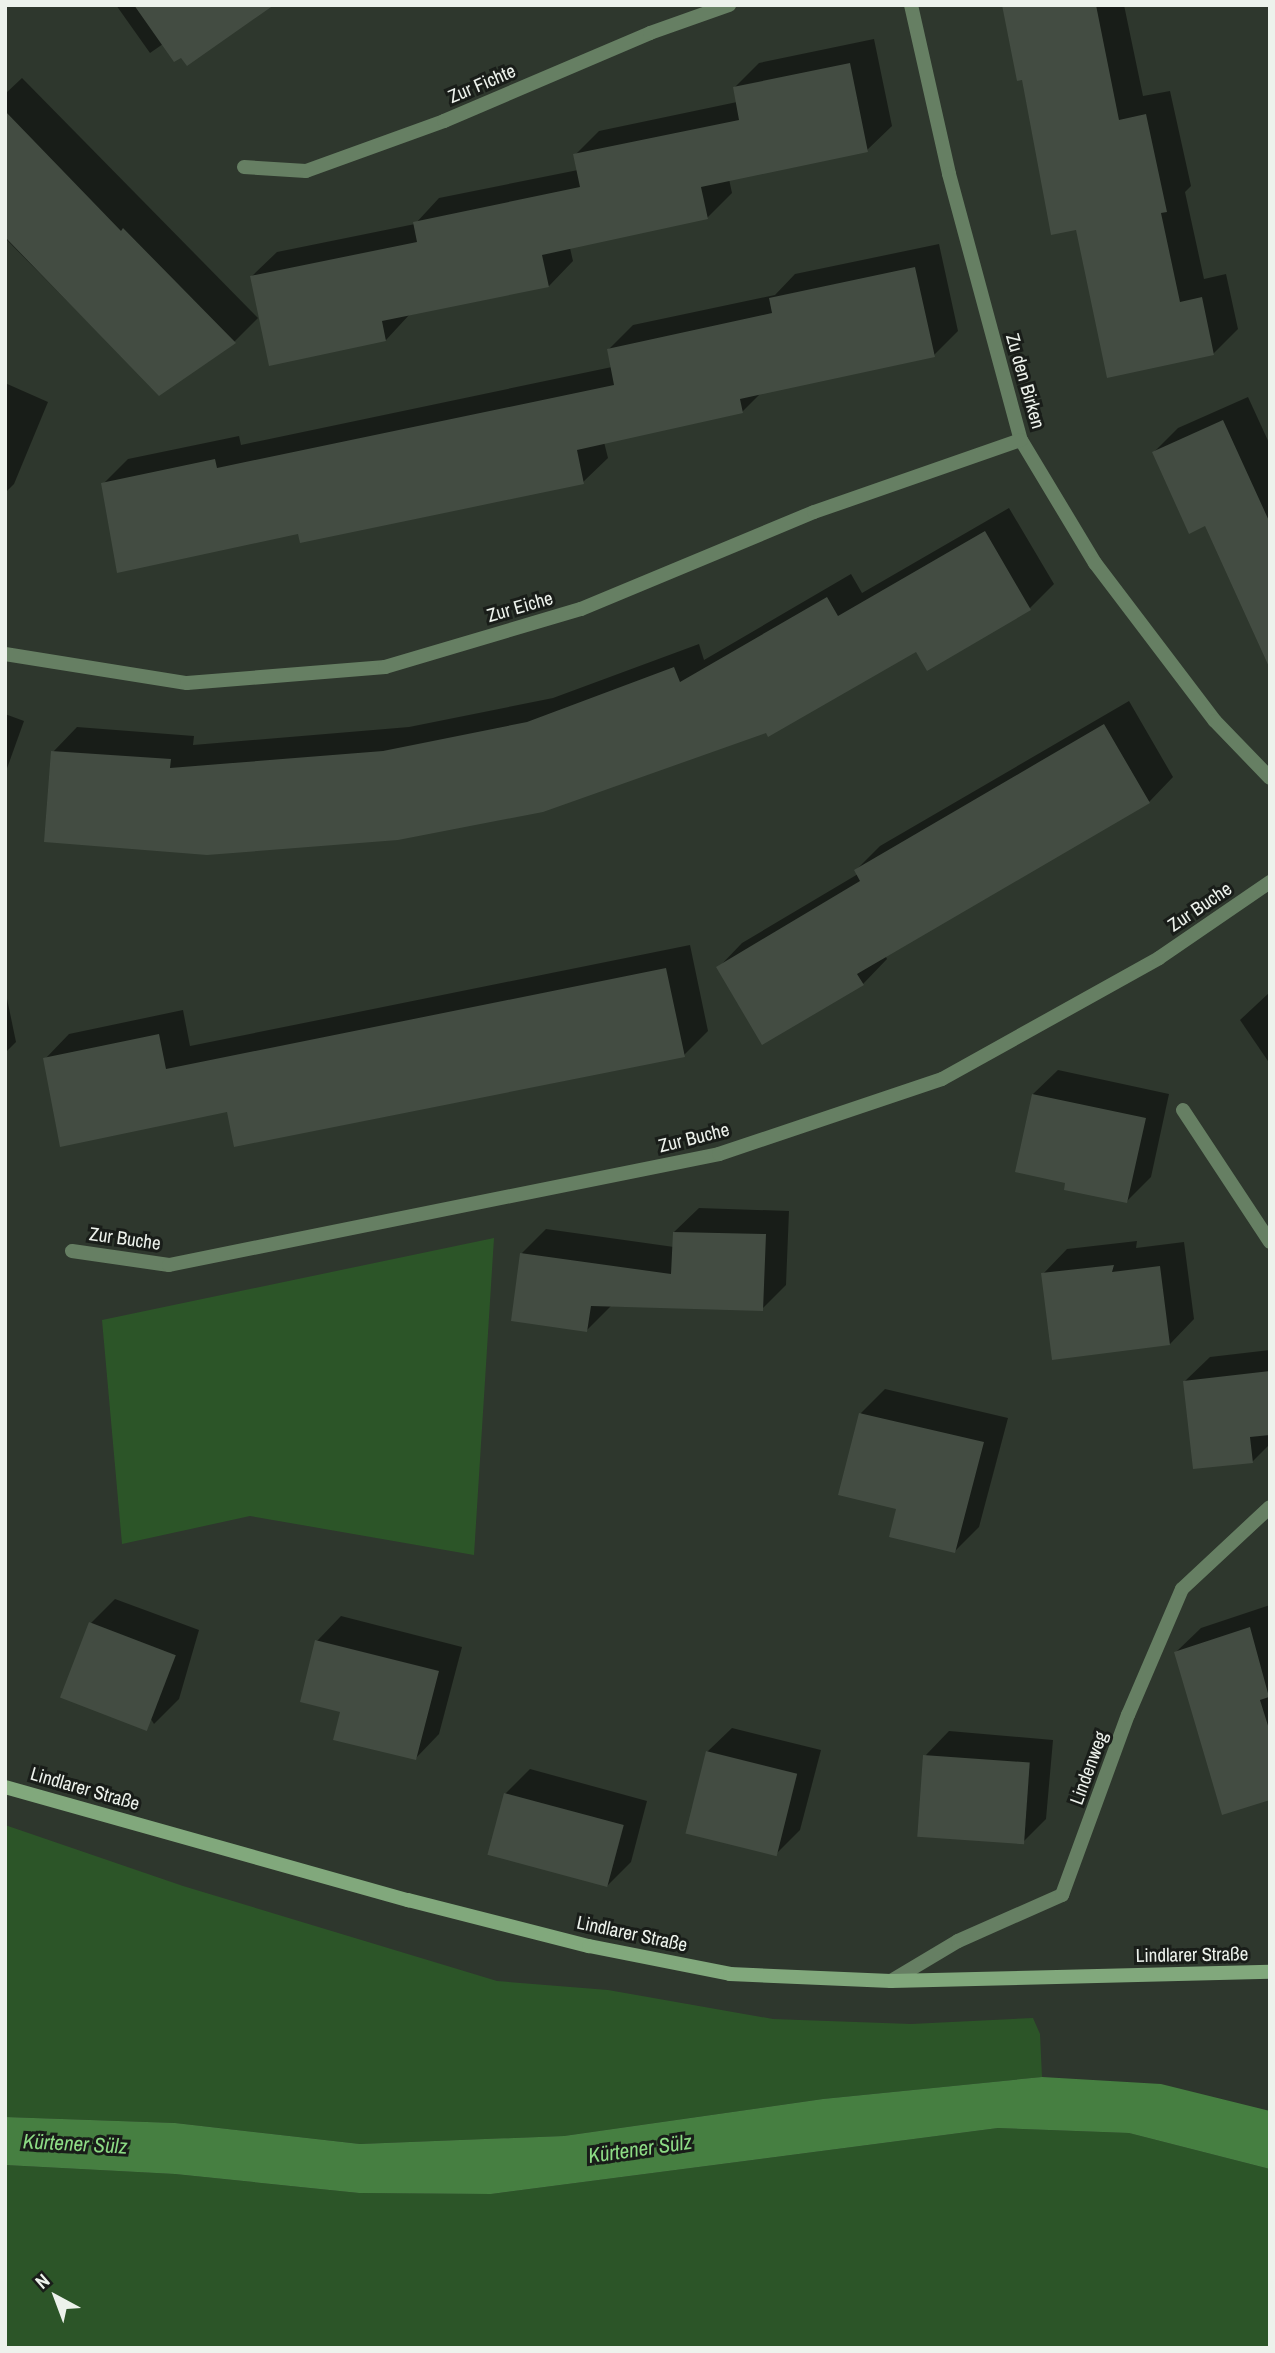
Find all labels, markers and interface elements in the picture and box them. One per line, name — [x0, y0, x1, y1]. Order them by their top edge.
street label: Zur Fichte — [445, 60, 519, 108]
street label: Zu den Birken — [1001, 331, 1049, 431]
street label: Zur Eiche — [484, 587, 556, 627]
street label: Zur Buche — [1164, 877, 1236, 937]
street label: Zur Buche — [656, 1118, 732, 1158]
street label: Zur Buche — [88, 1223, 162, 1255]
street label: Lindenweg — [1065, 1728, 1113, 1808]
street label: Lindlarer Straße — [28, 1763, 142, 1815]
street label: Lindlarer Straße — [575, 1911, 689, 1957]
street label: Lindlarer Straße — [1136, 1943, 1248, 1967]
water label: Kürtener Sülz — [22, 2129, 128, 2159]
water label: Kürtener Sülz — [587, 2129, 693, 2169]
north arrow — [21, 2262, 91, 2332]
text: N — [29, 2268, 55, 2295]

